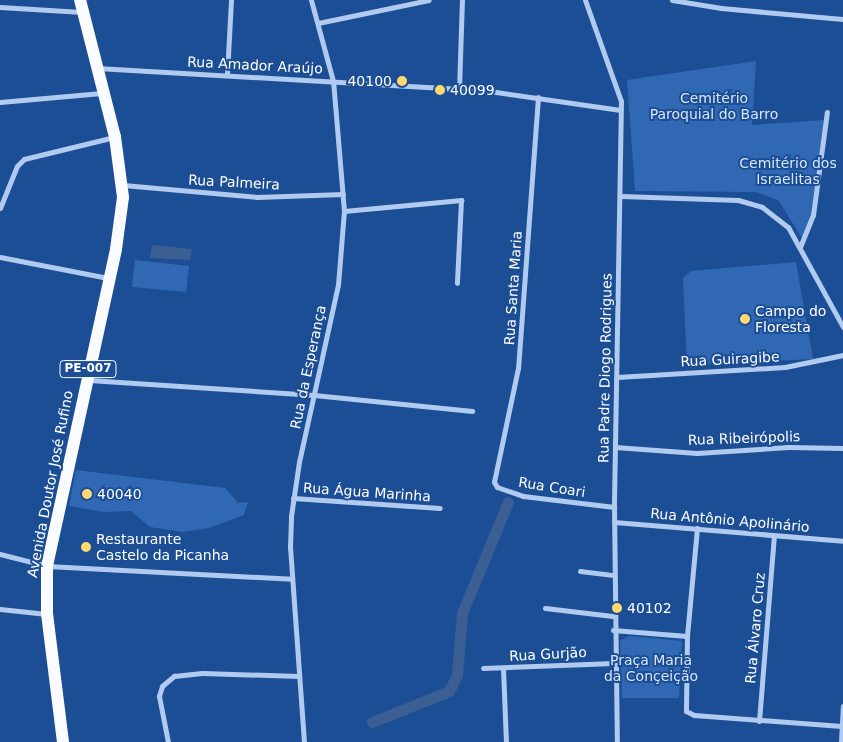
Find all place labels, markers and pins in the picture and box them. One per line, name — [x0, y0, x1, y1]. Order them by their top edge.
place label: 40100 — [347, 73, 392, 89]
marker: 40100 — [396, 75, 408, 87]
place label: 40099 — [450, 82, 495, 98]
marker: 40099 — [434, 84, 446, 96]
place label: Campo do Floresta — [755, 303, 826, 336]
marker: Campo do Floresta — [739, 313, 751, 325]
place label: 40040 — [97, 486, 142, 502]
marker: 40040 — [81, 488, 93, 500]
place label: Restaurante Castelo da Picanha — [96, 531, 229, 564]
marker: Restaurante Castelo da Picanha — [80, 541, 92, 553]
place label: 40102 — [627, 600, 672, 616]
marker: 40102 — [611, 602, 623, 614]

